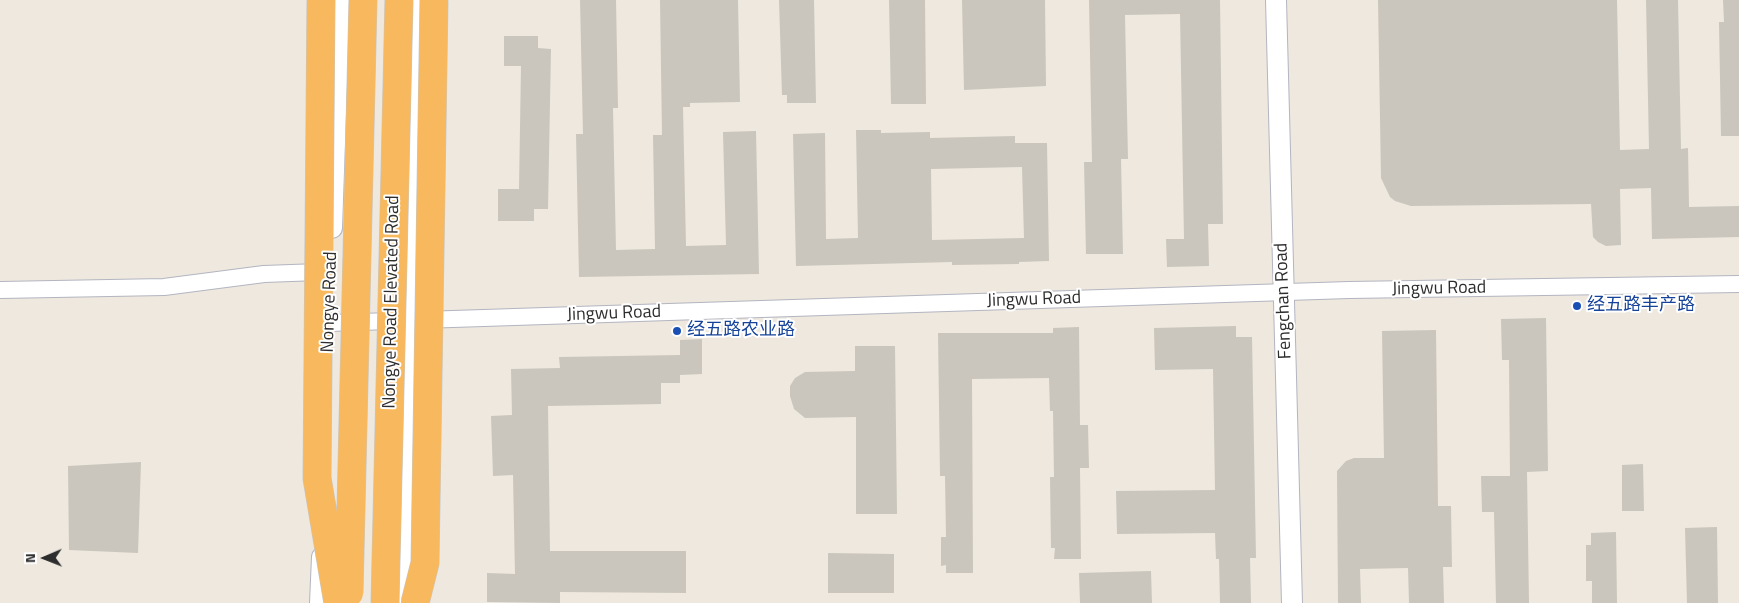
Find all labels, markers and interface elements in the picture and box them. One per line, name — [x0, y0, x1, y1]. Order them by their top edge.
street label: Nongye Road Elevated Road — [379, 195, 405, 409]
street label: Fengchan Road — [1271, 243, 1297, 359]
street label: Nongye Road — [317, 251, 343, 353]
street label: Jingwu Road — [1392, 277, 1486, 301]
street label: Jingwu Road — [987, 288, 1081, 312]
place label: 经五路丰产路 — [1587, 295, 1695, 317]
marker: 经五路丰产路 — [1571, 300, 1583, 312]
street label: Jingwu Road — [567, 302, 661, 326]
place label: 经五路农业路 — [687, 320, 795, 342]
marker: 经五路农业路 — [671, 325, 683, 337]
north arrow — [20, 533, 70, 583]
text: N — [19, 553, 40, 563]

